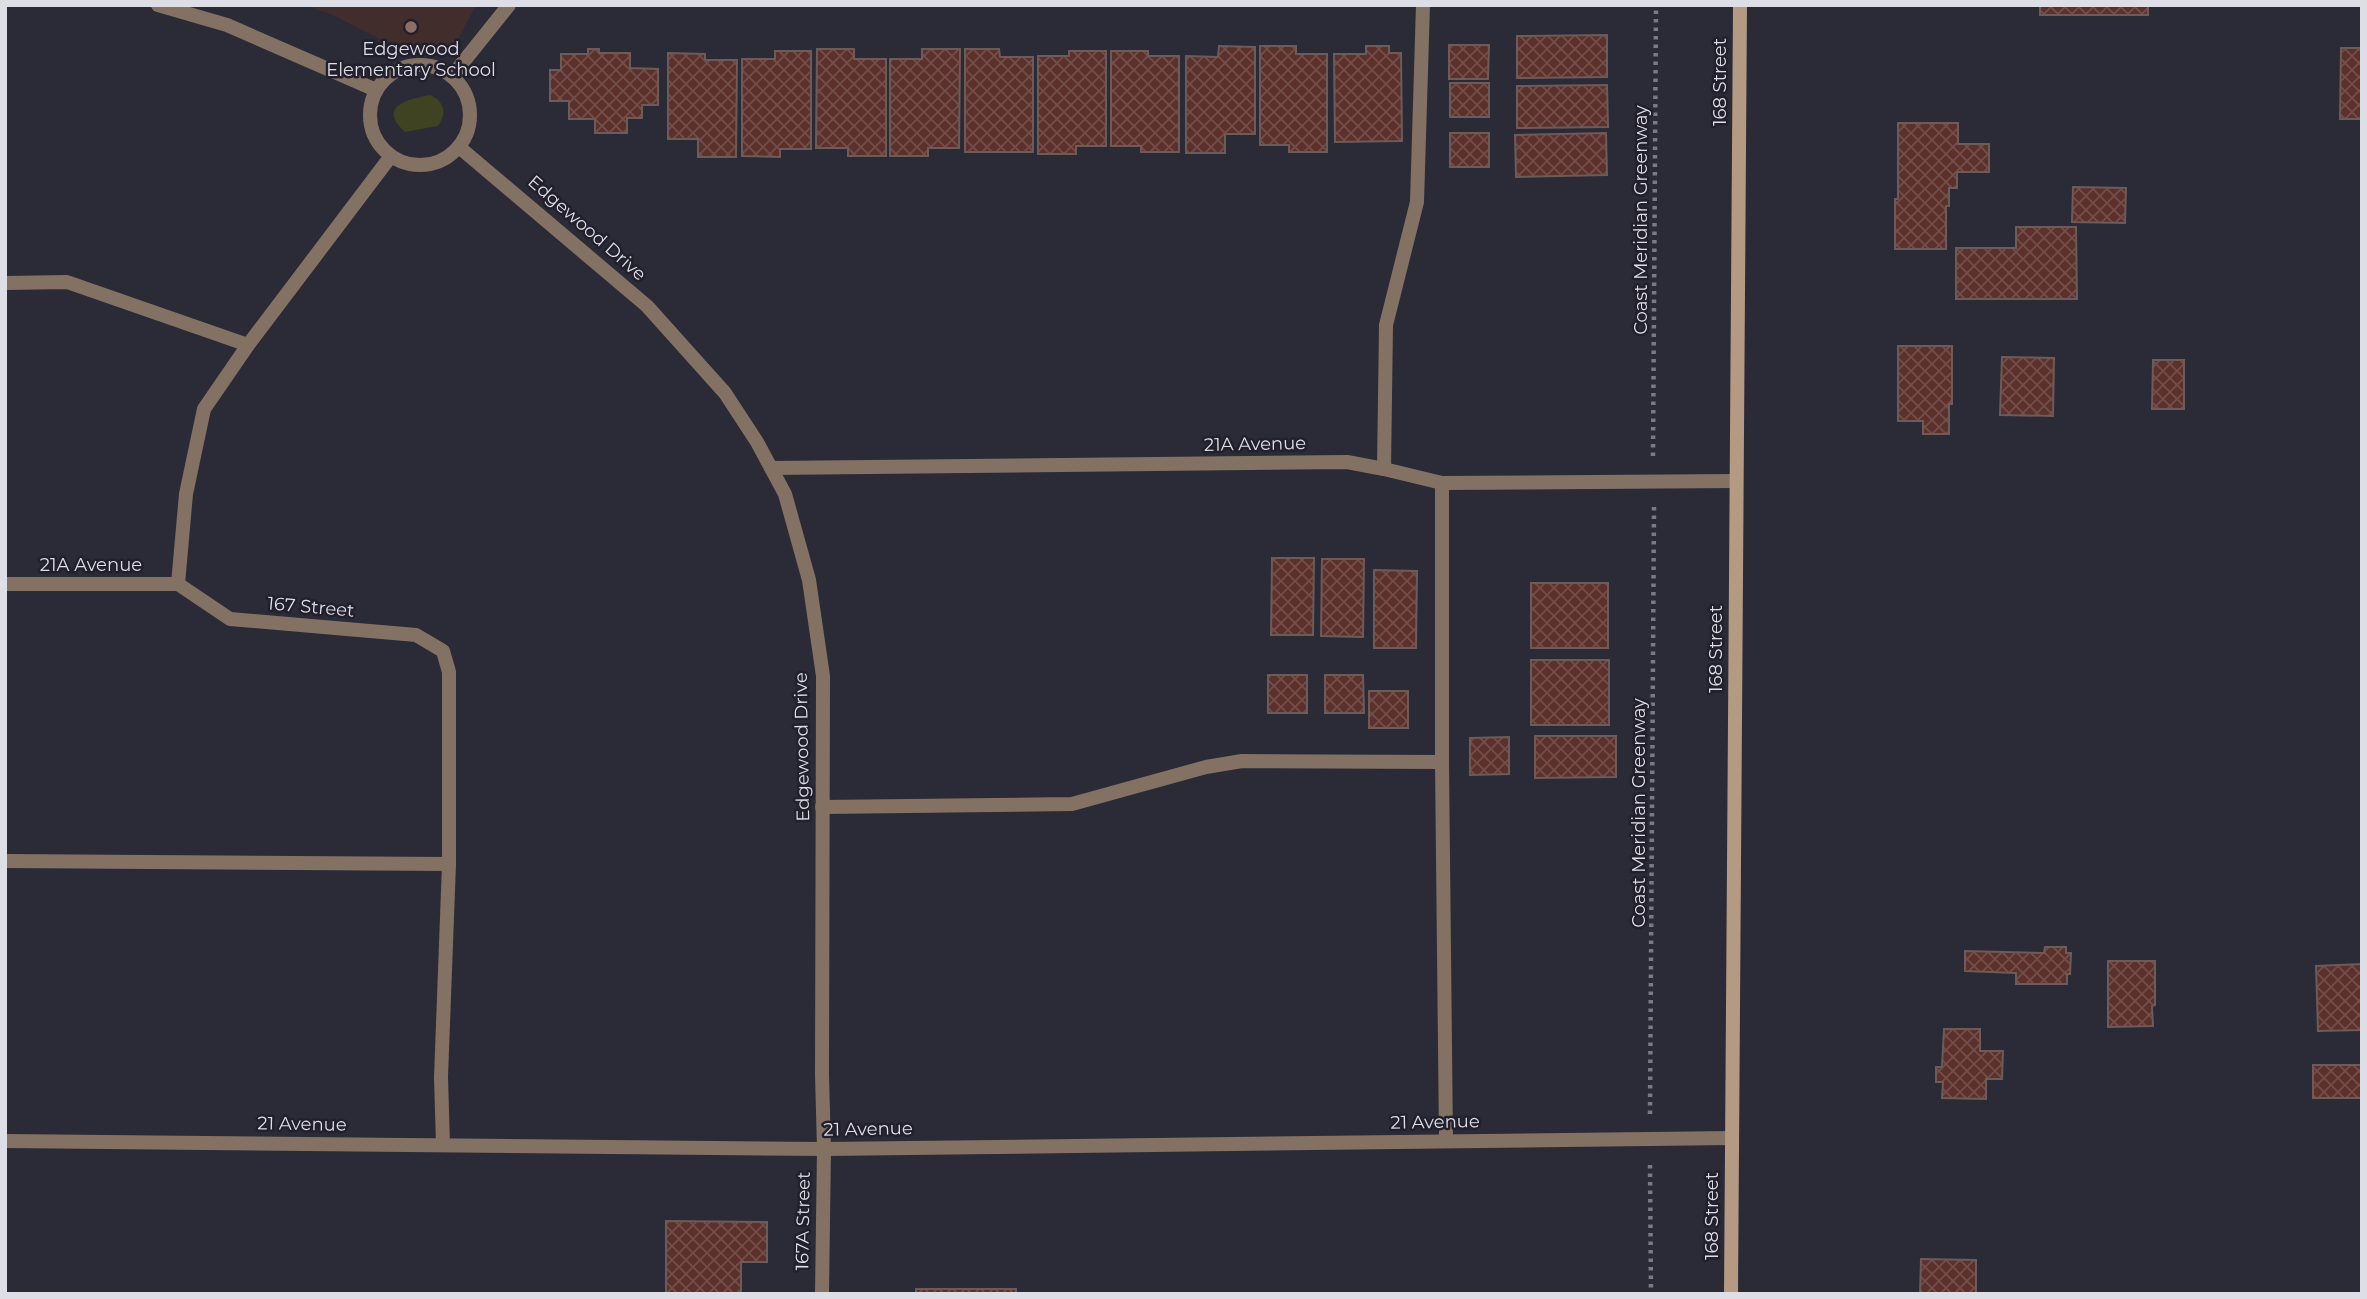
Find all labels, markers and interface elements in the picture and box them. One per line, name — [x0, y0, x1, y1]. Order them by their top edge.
marker: Edgewood Elementary School — [403, 19, 419, 35]
place label: Edgewood Elementary School — [326, 38, 496, 81]
street label: 168 Street — [1709, 38, 1731, 126]
street label: Coast Meridian Greenway — [1630, 105, 1652, 335]
street label: Edgewood Drive — [523, 171, 651, 285]
street label: 21A Avenue — [1204, 432, 1306, 456]
street label: 21A Avenue — [40, 554, 142, 576]
street label: 167 Street — [267, 592, 355, 622]
street label: 168 Street — [1705, 605, 1727, 693]
street label: Edgewood Drive — [790, 672, 814, 822]
street label: Coast Meridian Greenway — [1628, 698, 1650, 928]
street label: 21 Avenue — [1390, 1110, 1480, 1134]
street label: 21 Avenue — [257, 1112, 347, 1136]
street label: 21 Avenue — [823, 1117, 913, 1141]
street label: 167A Street — [791, 1171, 815, 1271]
street label: 168 Street — [1701, 1172, 1723, 1260]

